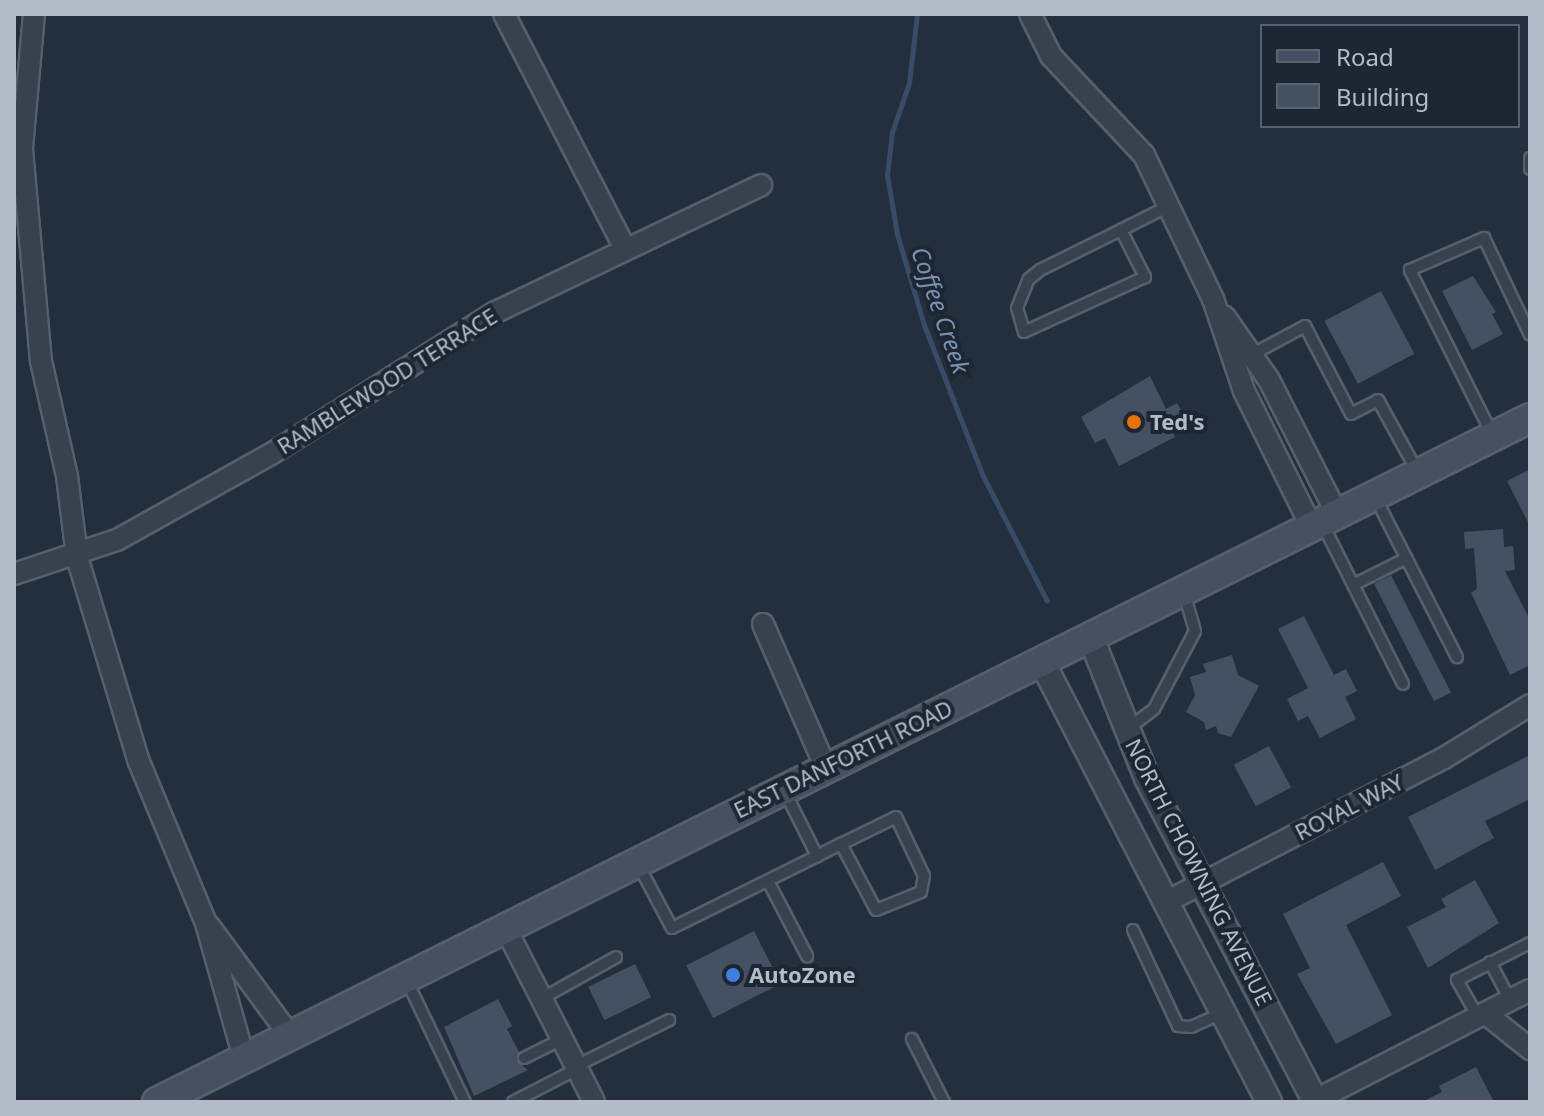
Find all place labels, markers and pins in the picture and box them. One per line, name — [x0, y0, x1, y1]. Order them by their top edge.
place label: Ted's — [1150, 409, 1204, 435]
marker: Ted's — [1125, 413, 1143, 431]
place label: AutoZone — [749, 962, 856, 988]
marker: AutoZone — [724, 966, 742, 984]

